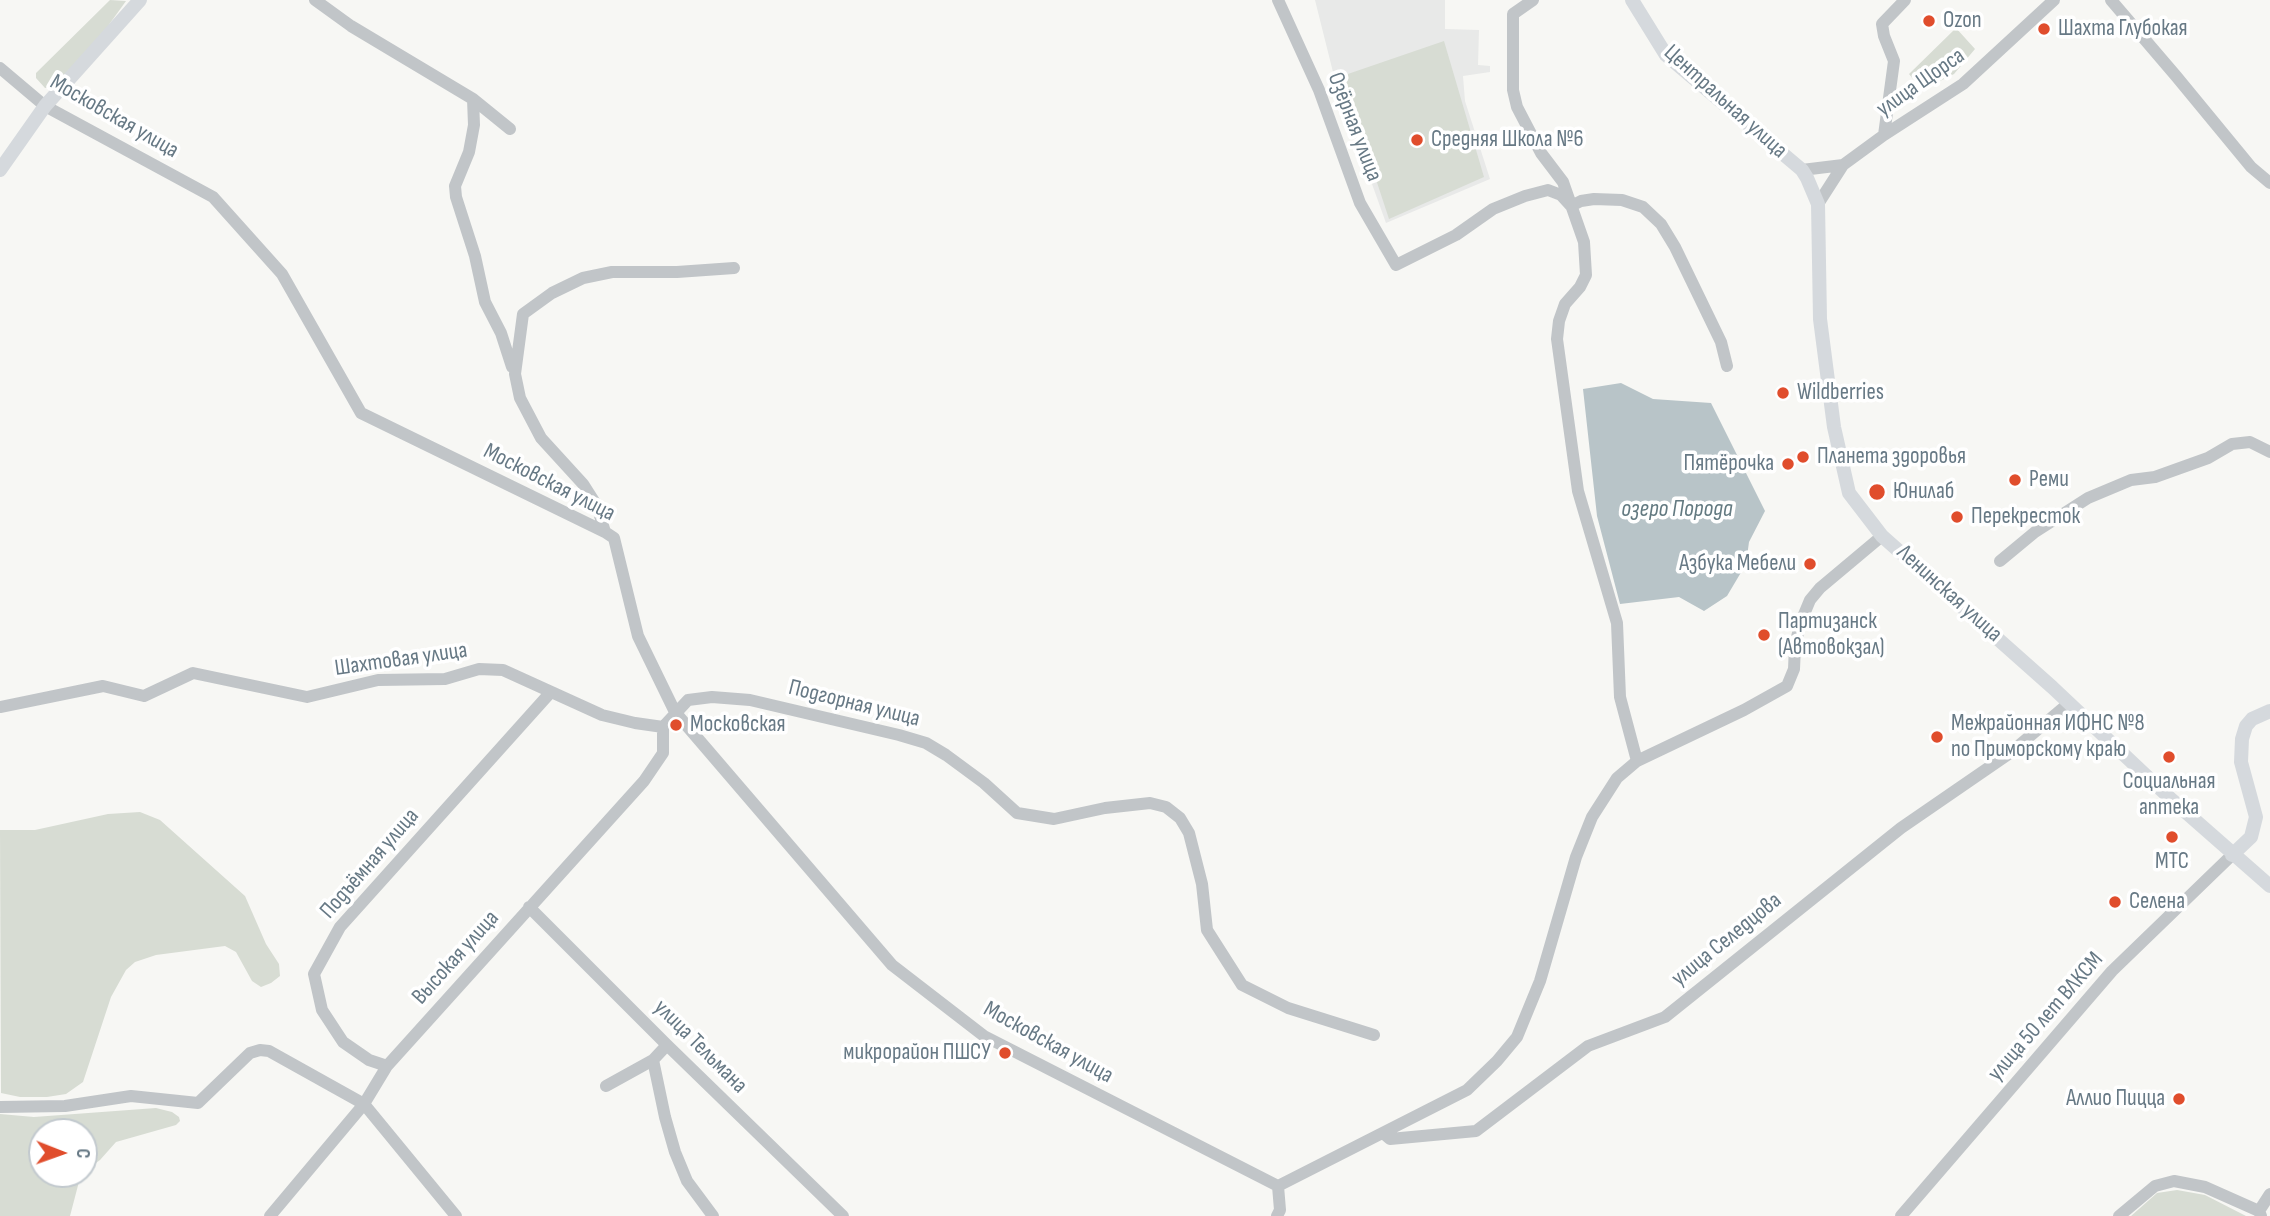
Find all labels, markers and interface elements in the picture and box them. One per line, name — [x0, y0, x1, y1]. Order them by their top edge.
place label: Ozon — [1943, 7, 1982, 35]
marker: Ozon — [1921, 13, 1937, 29]
place label: Шахта Глубокая — [2058, 15, 2188, 43]
marker: Шахта Глубокая — [2036, 21, 2052, 37]
street label: Центральная улица — [1658, 39, 1792, 165]
street label: улица Щорса — [1872, 43, 1970, 123]
street label: Московская улица — [45, 69, 183, 165]
street label: Озёрная улица — [1321, 69, 1387, 185]
place label: Средняя Школа №6 — [1431, 126, 1584, 154]
marker: Средняя Школа №6 — [1409, 132, 1425, 148]
place label: Wildberries — [1797, 379, 1884, 407]
marker: Wildberries — [1775, 385, 1791, 401]
street label: Московская улица — [479, 438, 619, 528]
place label: Планета здоровья — [1817, 443, 1966, 471]
marker: Планета здоровья — [1795, 449, 1811, 465]
place label: Пятёрочка — [1684, 450, 1774, 478]
marker: Пятёрочка — [1780, 456, 1796, 472]
place label: Реми — [2029, 466, 2069, 494]
marker: Реми — [2007, 472, 2023, 488]
place label: Юнилаб — [1893, 478, 1954, 506]
marker: Юнилаб — [1867, 482, 1887, 502]
water label: озеро Порода — [1621, 496, 1733, 524]
place label: Перекресток — [1971, 503, 2080, 531]
marker: Перекресток — [1949, 509, 1965, 525]
street label: Ленинская улица — [1891, 539, 2007, 649]
place label: Азбука Мебели — [1679, 550, 1796, 578]
marker: Азбука Мебели — [1802, 556, 1818, 572]
place label: Партизанск (Автовокзал) — [1778, 608, 1885, 662]
marker: Партизанск (Автовокзал) — [1756, 627, 1772, 643]
street label: Шахтовая улица — [333, 637, 469, 683]
street label: Подгорная улица — [786, 674, 922, 734]
place label: Межрайонная ИФНС №8 по Приморскому краю — [1951, 710, 2145, 764]
place label: Московская — [690, 711, 786, 739]
marker: Московская — [668, 717, 684, 733]
marker: Межрайонная ИФНС №8 по Приморскому краю — [1929, 729, 1945, 745]
marker: Социальная аптека — [2161, 749, 2177, 765]
place label: Социальная аптека — [2122, 768, 2216, 822]
street label: Подъёмная улица — [315, 803, 425, 925]
marker: МТС — [2164, 829, 2180, 845]
place label: МТС — [2155, 848, 2189, 876]
street label: улица Селедцова — [1667, 887, 1787, 993]
place label: Селена — [2129, 888, 2185, 916]
marker: Селена — [2107, 894, 2123, 910]
street label: Высокая улица — [407, 905, 505, 1011]
street label: улица 50 лет ВЛКСМ — [1982, 947, 2110, 1087]
street label: улица Тельмана — [647, 994, 753, 1100]
street label: Московская улица — [978, 996, 1118, 1090]
place label: микрорайон ПШСУ — [843, 1039, 991, 1067]
marker: микрорайон ПШСУ — [997, 1045, 1013, 1061]
place label: Аллио Пицца — [2066, 1085, 2165, 1113]
marker: Аллио Пицца — [2171, 1091, 2187, 1107]
north arrow — [28, 1118, 98, 1188]
text: С — [71, 1148, 94, 1158]

